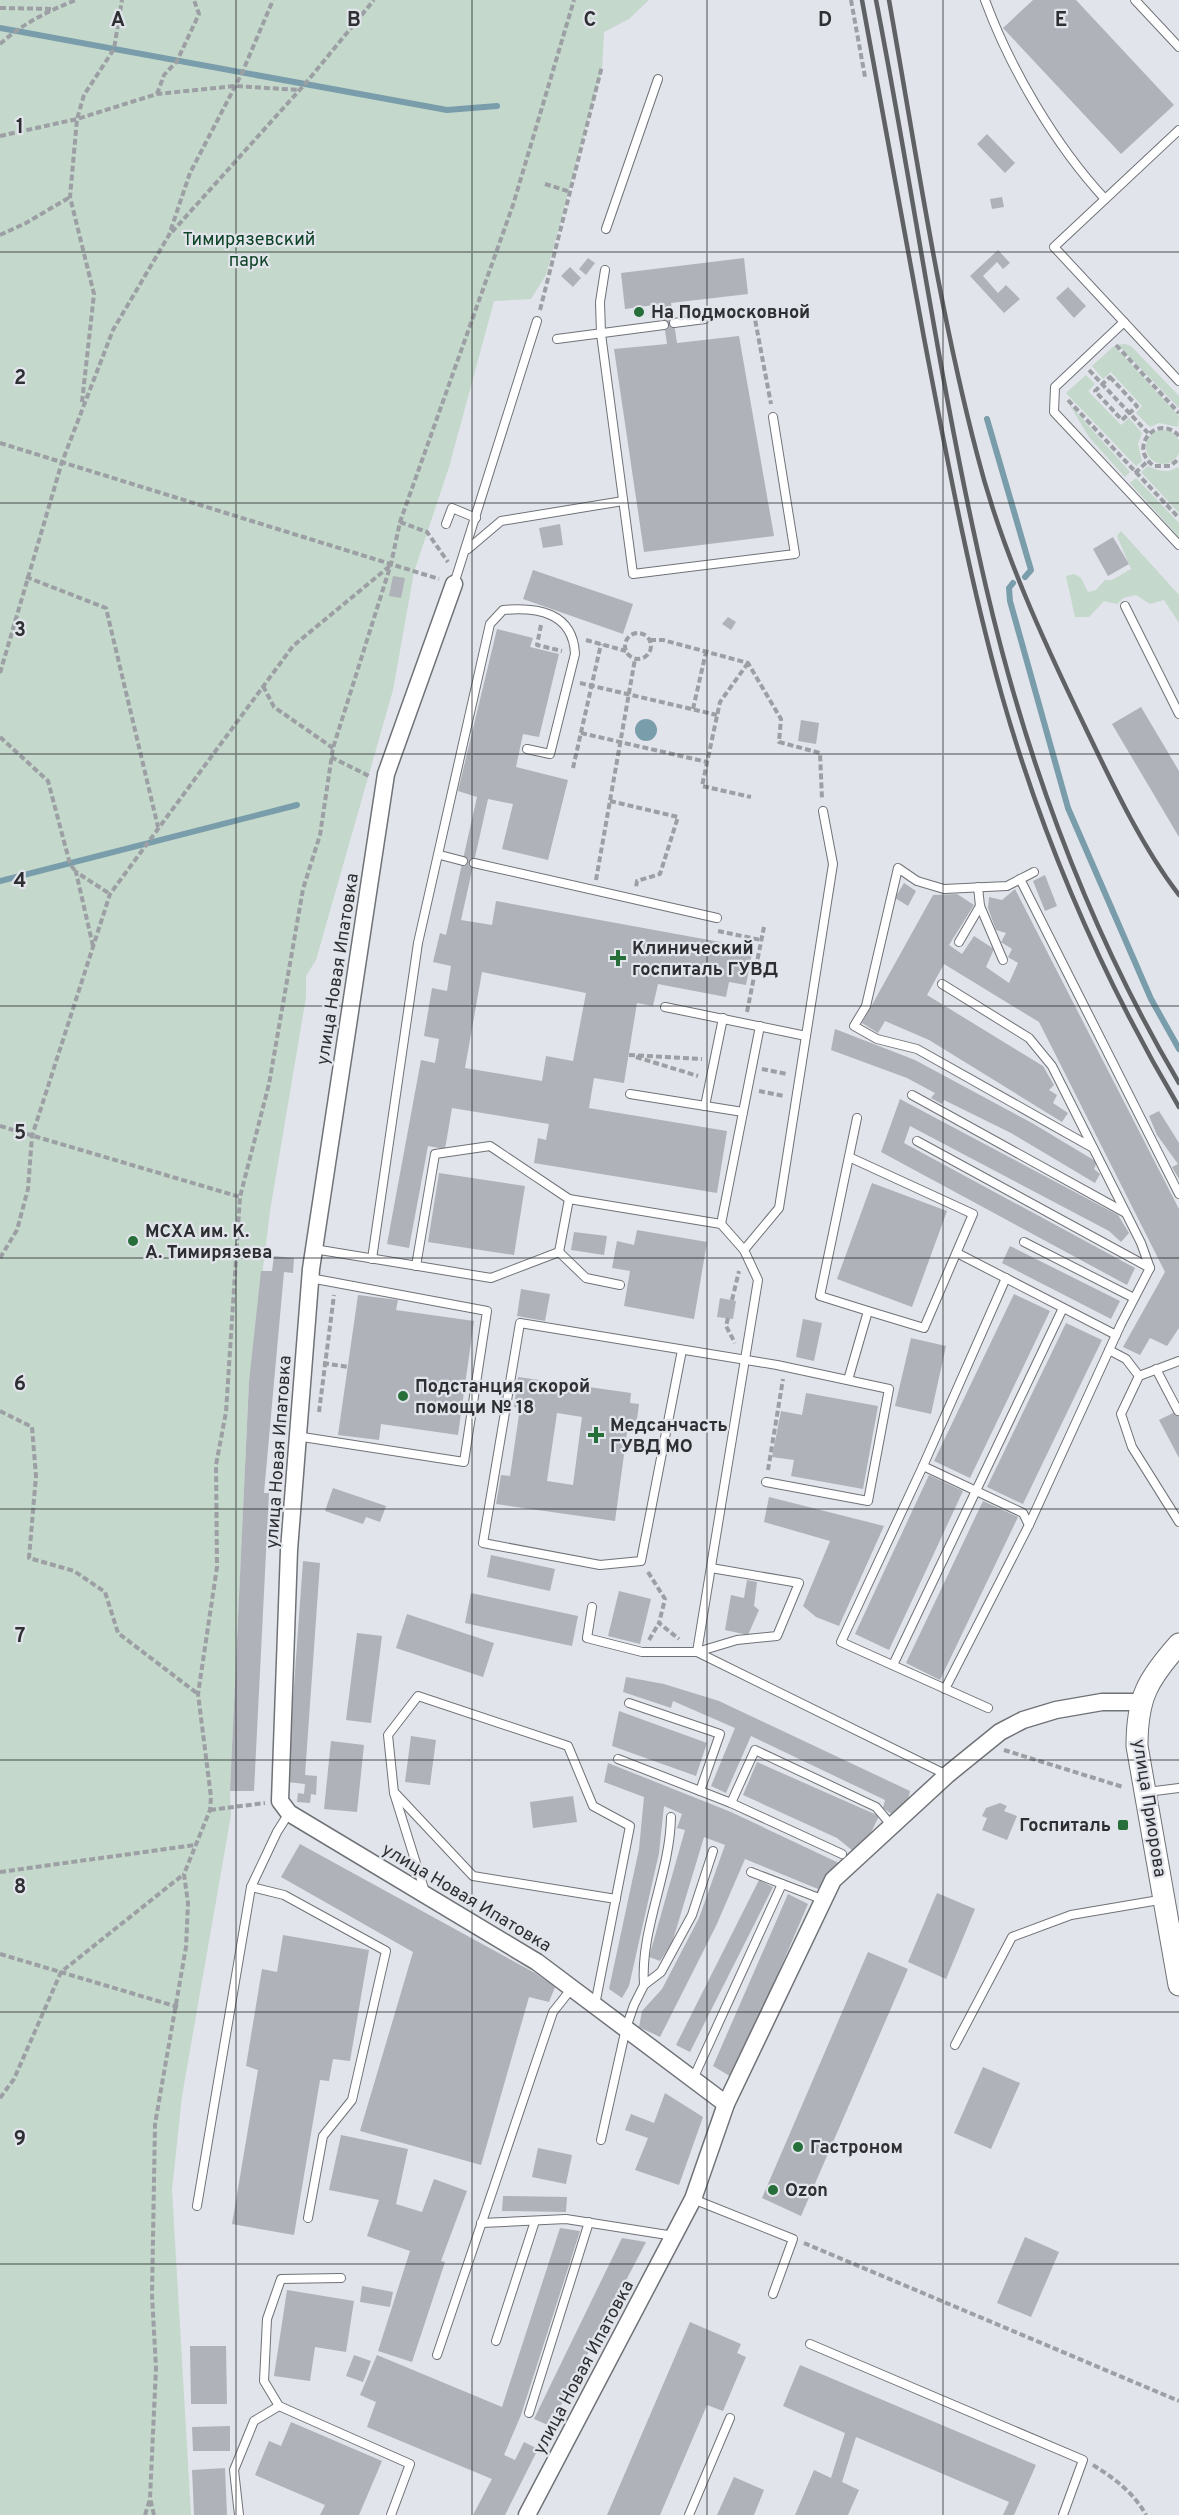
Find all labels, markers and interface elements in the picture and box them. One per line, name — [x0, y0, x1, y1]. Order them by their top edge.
text: A — [111, 8, 125, 34]
text: B — [347, 8, 361, 34]
text: C — [584, 8, 596, 34]
text: D — [818, 8, 832, 34]
text: E — [1055, 8, 1067, 34]
text: 1 — [16, 115, 24, 141]
park label: Тимирязевский парк — [183, 229, 315, 273]
place label: На Подмосковной — [651, 302, 810, 325]
marker: На Подмосковной — [632, 305, 646, 319]
text: 2 — [14, 366, 26, 392]
text: 3 — [14, 618, 26, 644]
text: 4 — [14, 869, 26, 895]
street label: улица Новая Ипатовка — [312, 872, 365, 1067]
place label: Клинический госпиталь ГУВД — [632, 938, 778, 982]
marker: Клинический госпиталь ГУВД — [609, 949, 627, 967]
text: 5 — [14, 1121, 26, 1147]
place label: МСХА им. К. А. Тимирязева — [145, 1221, 272, 1265]
marker: МСХА им. К. А. Тимирязева — [126, 1234, 140, 1248]
street label: улица Новая Ипатовка — [261, 1355, 298, 1550]
text: 6 — [14, 1372, 26, 1398]
place label: Подстанция скорой помощи № 18 — [415, 1376, 590, 1420]
marker: Подстанция скорой помощи № 18 — [396, 1389, 410, 1403]
place label: Медсанчасть ГУВД МО — [610, 1415, 728, 1459]
marker: Медсанчасть ГУВД МО — [587, 1426, 605, 1444]
text: 7 — [15, 1624, 25, 1650]
street label: улица Приорова — [1126, 1738, 1171, 1879]
place label: Госпиталь — [1019, 1815, 1111, 1838]
marker: Госпиталь — [1116, 1818, 1130, 1832]
street label: улица Новая Ипатовка — [377, 1839, 555, 1958]
text: 8 — [14, 1875, 26, 1901]
text: 9 — [14, 2127, 26, 2153]
place label: Гастроном — [810, 2137, 903, 2160]
marker: Гастроном — [791, 2140, 805, 2154]
place label: Ozon — [785, 2180, 828, 2203]
marker: Ozon — [766, 2183, 780, 2197]
street label: улица Новая Ипатовка — [529, 2277, 640, 2459]

